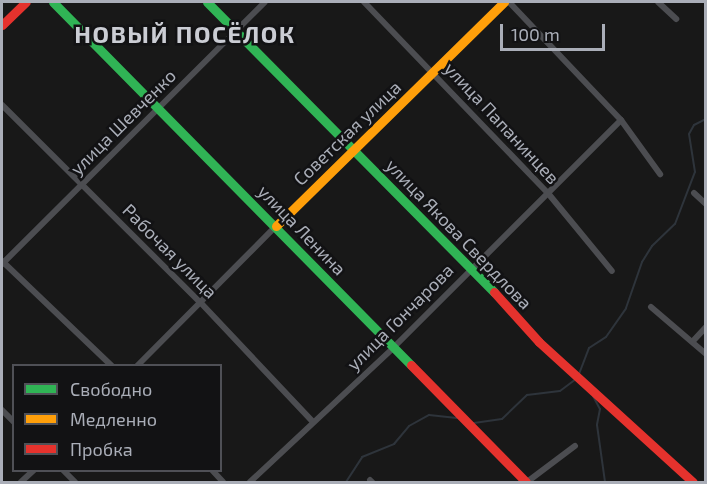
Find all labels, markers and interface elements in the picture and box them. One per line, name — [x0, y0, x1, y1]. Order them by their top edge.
scale bar — [503, 12, 608, 50]
district label: НОВЫЙ ПОСЁЛОК — [74, 20, 296, 48]
text: 100 m — [511, 23, 560, 45]
street label: улица Папанинцев — [440, 58, 564, 188]
street label: улица Шевченко — [66, 65, 180, 179]
street label: Советская улица — [289, 76, 405, 190]
street label: улица Якова Свердлова — [382, 154, 536, 314]
street label: улица Ленина — [254, 180, 350, 280]
street label: Рабочая улица — [118, 199, 222, 303]
street label: улица Гончарова — [342, 259, 458, 375]
legend — [12, 364, 222, 472]
text: Свободно — [70, 378, 152, 400]
text: Медленно — [70, 408, 157, 430]
text: Пробка — [70, 438, 133, 460]

